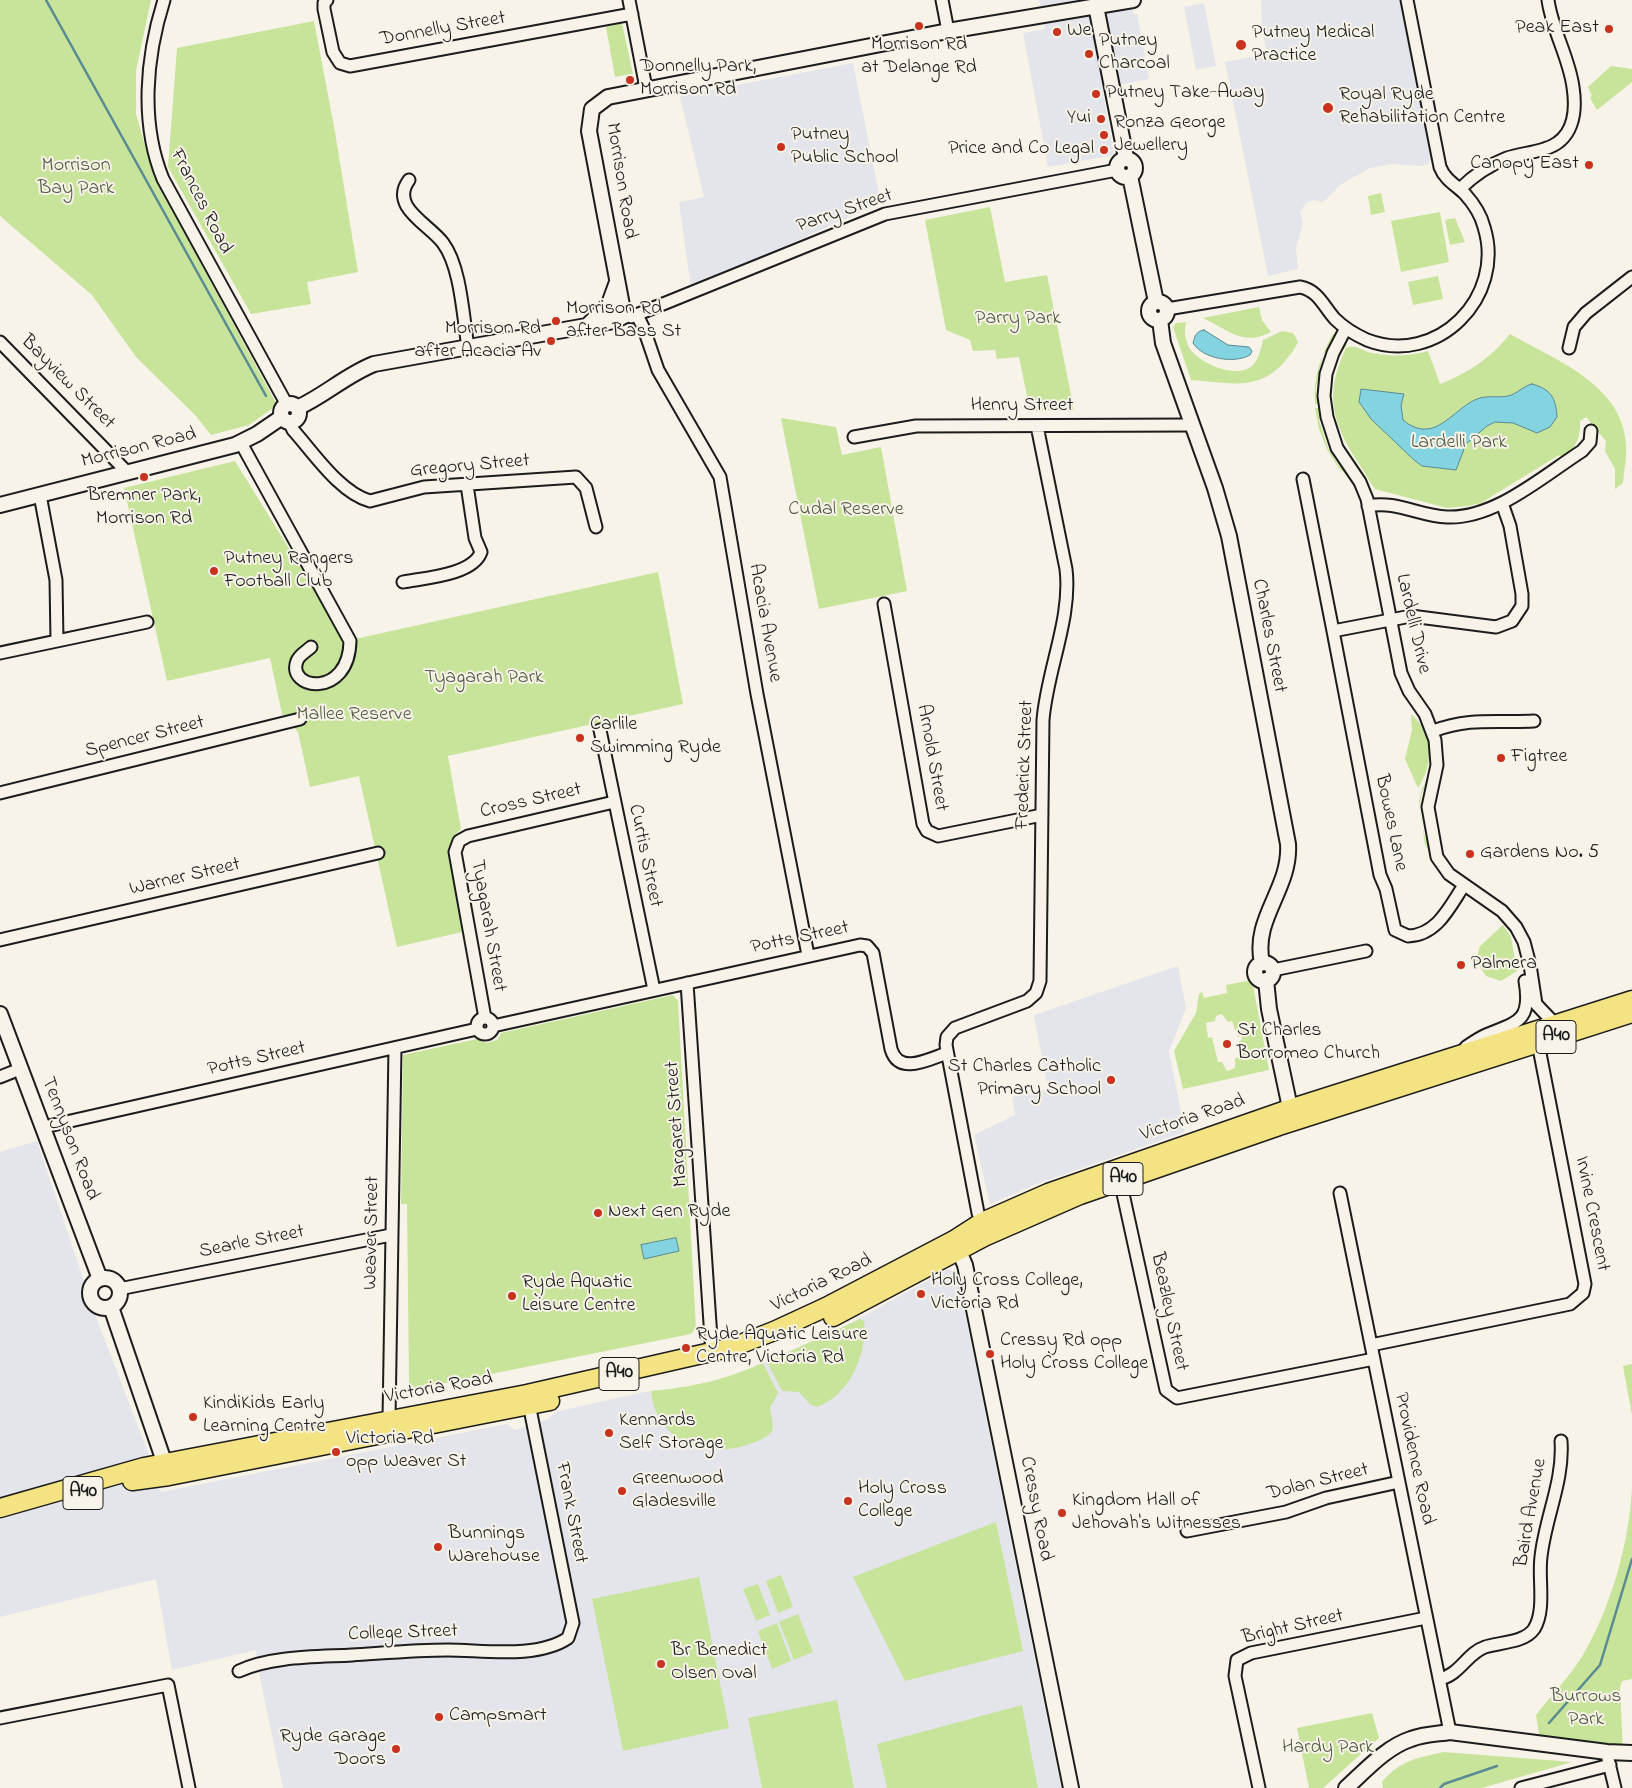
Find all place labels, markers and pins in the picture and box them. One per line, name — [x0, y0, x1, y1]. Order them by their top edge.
place label: Peak East — [1515, 17, 1599, 41]
marker: Morrison Rd at Delange Rd — [913, 20, 925, 32]
place label: We — [1067, 20, 1091, 44]
place label: Putney Medical Practice — [1252, 22, 1374, 69]
marker: Peak East — [1603, 23, 1615, 35]
marker: We — [1051, 26, 1063, 38]
place label: Putney Charcoal — [1099, 30, 1170, 77]
place label: Morrison Rd at Delange Rd — [861, 34, 977, 81]
marker: Putney Medical Practice — [1234, 38, 1248, 52]
marker: Putney Charcoal — [1083, 48, 1095, 60]
place label: Donnelly Park, Morrison Rd — [640, 56, 756, 103]
marker: Donnelly Park, Morrison Rd — [624, 74, 636, 86]
place label: Putney Take-Away — [1106, 82, 1264, 106]
place label: Royal Ryde Rehabilitation Centre — [1339, 84, 1505, 131]
marker: Putney Take-Away — [1090, 88, 1102, 100]
marker: Royal Ryde Rehabilitation Centre — [1321, 101, 1335, 115]
place label: Yui — [1067, 107, 1091, 131]
place label: Ronza George Jewellery — [1114, 112, 1226, 159]
marker: Yui — [1095, 113, 1107, 125]
place label: Putney Public School — [791, 124, 898, 171]
marker: Ronza George Jewellery — [1098, 129, 1110, 141]
place label: Price and Co Legal — [948, 138, 1094, 162]
marker: Putney Public School — [775, 141, 787, 153]
marker: Price and Co Legal — [1098, 144, 1110, 156]
place label: Canopy East — [1470, 153, 1579, 177]
marker: Canopy East — [1583, 159, 1595, 171]
place label: Morrison Rd after Bass St — [566, 298, 681, 345]
marker: Morrison Rd after Bass St — [550, 315, 562, 327]
place label: Morrison Rd after Acacia Av — [415, 318, 541, 365]
marker: Morrison Rd after Acacia Av — [545, 335, 557, 347]
marker: Bremner Park, Morrison Rd — [138, 471, 150, 483]
place label: Bremner Park, Morrison Rd — [87, 485, 201, 532]
place label: Putney Rangers Football Club — [224, 548, 353, 595]
marker: Putney Rangers Football Club — [208, 565, 220, 577]
place label: Carlile Swimming Ryde — [590, 714, 721, 761]
marker: Carlile Swimming Ryde — [574, 732, 586, 744]
place label: Figtree — [1511, 746, 1567, 770]
marker: Figtree — [1495, 752, 1507, 764]
place label: Gardens No. 5 — [1480, 842, 1599, 866]
marker: Gardens No. 5 — [1464, 848, 1476, 860]
place label: Palmera — [1471, 953, 1537, 977]
marker: Palmera — [1455, 959, 1467, 971]
place label: St Charles Borromeo Church — [1237, 1020, 1380, 1067]
marker: St Charles Borromeo Church — [1221, 1038, 1233, 1050]
place label: St Charles Catholic Primary School — [948, 1056, 1101, 1103]
marker: St Charles Catholic Primary School — [1105, 1074, 1117, 1086]
place label: Next Gen Ryde — [608, 1201, 730, 1225]
marker: Next Gen Ryde — [592, 1207, 604, 1219]
place label: Holy Cross College, Victoria Rd — [931, 1270, 1083, 1317]
place label: Ryde Aquatic Leisure Centre — [522, 1272, 635, 1319]
marker: Holy Cross College, Victoria Rd — [915, 1288, 927, 1300]
marker: Ryde Aquatic Leisure Centre — [506, 1290, 518, 1302]
place label: Ryde Aquatic Leisure Centre, Victoria Rd — [696, 1324, 868, 1371]
place label: Cressy Rd opp Holy Cross College — [1000, 1330, 1148, 1377]
marker: Ryde Aquatic Leisure Centre, Victoria Rd — [680, 1342, 692, 1354]
marker: Cressy Rd opp Holy Cross College — [984, 1348, 996, 1360]
place label: KindiKids Early Learning Centre — [203, 1393, 325, 1440]
place label: Kennards Self Storage — [619, 1410, 723, 1457]
marker: KindiKids Early Learning Centre — [187, 1411, 199, 1423]
marker: Kennards Self Storage — [603, 1427, 615, 1439]
place label: Victoria Rd opp Weaver St — [346, 1428, 466, 1475]
marker: Victoria Rd opp Weaver St — [330, 1446, 342, 1458]
place label: Greenwood Gladesville — [632, 1468, 723, 1515]
place label: Holy Cross College — [858, 1478, 947, 1525]
marker: Greenwood Gladesville — [616, 1485, 628, 1497]
place label: Kingdom Hall of Jehovah's Witnesses — [1072, 1490, 1241, 1537]
marker: Holy Cross College — [842, 1495, 854, 1507]
marker: Kingdom Hall of Jehovah's Witnesses — [1056, 1507, 1068, 1519]
place label: Bunnings Warehouse — [448, 1523, 540, 1570]
marker: Bunnings Warehouse — [432, 1541, 444, 1553]
place label: Br Benedict Olsen Oval — [671, 1640, 767, 1687]
marker: Br Benedict Olsen Oval — [655, 1658, 667, 1670]
place label: Campsmart — [449, 1705, 547, 1729]
marker: Campsmart — [433, 1711, 445, 1723]
place label: Ryde Garage Doors — [280, 1726, 386, 1773]
marker: Ryde Garage Doors — [390, 1743, 402, 1755]

